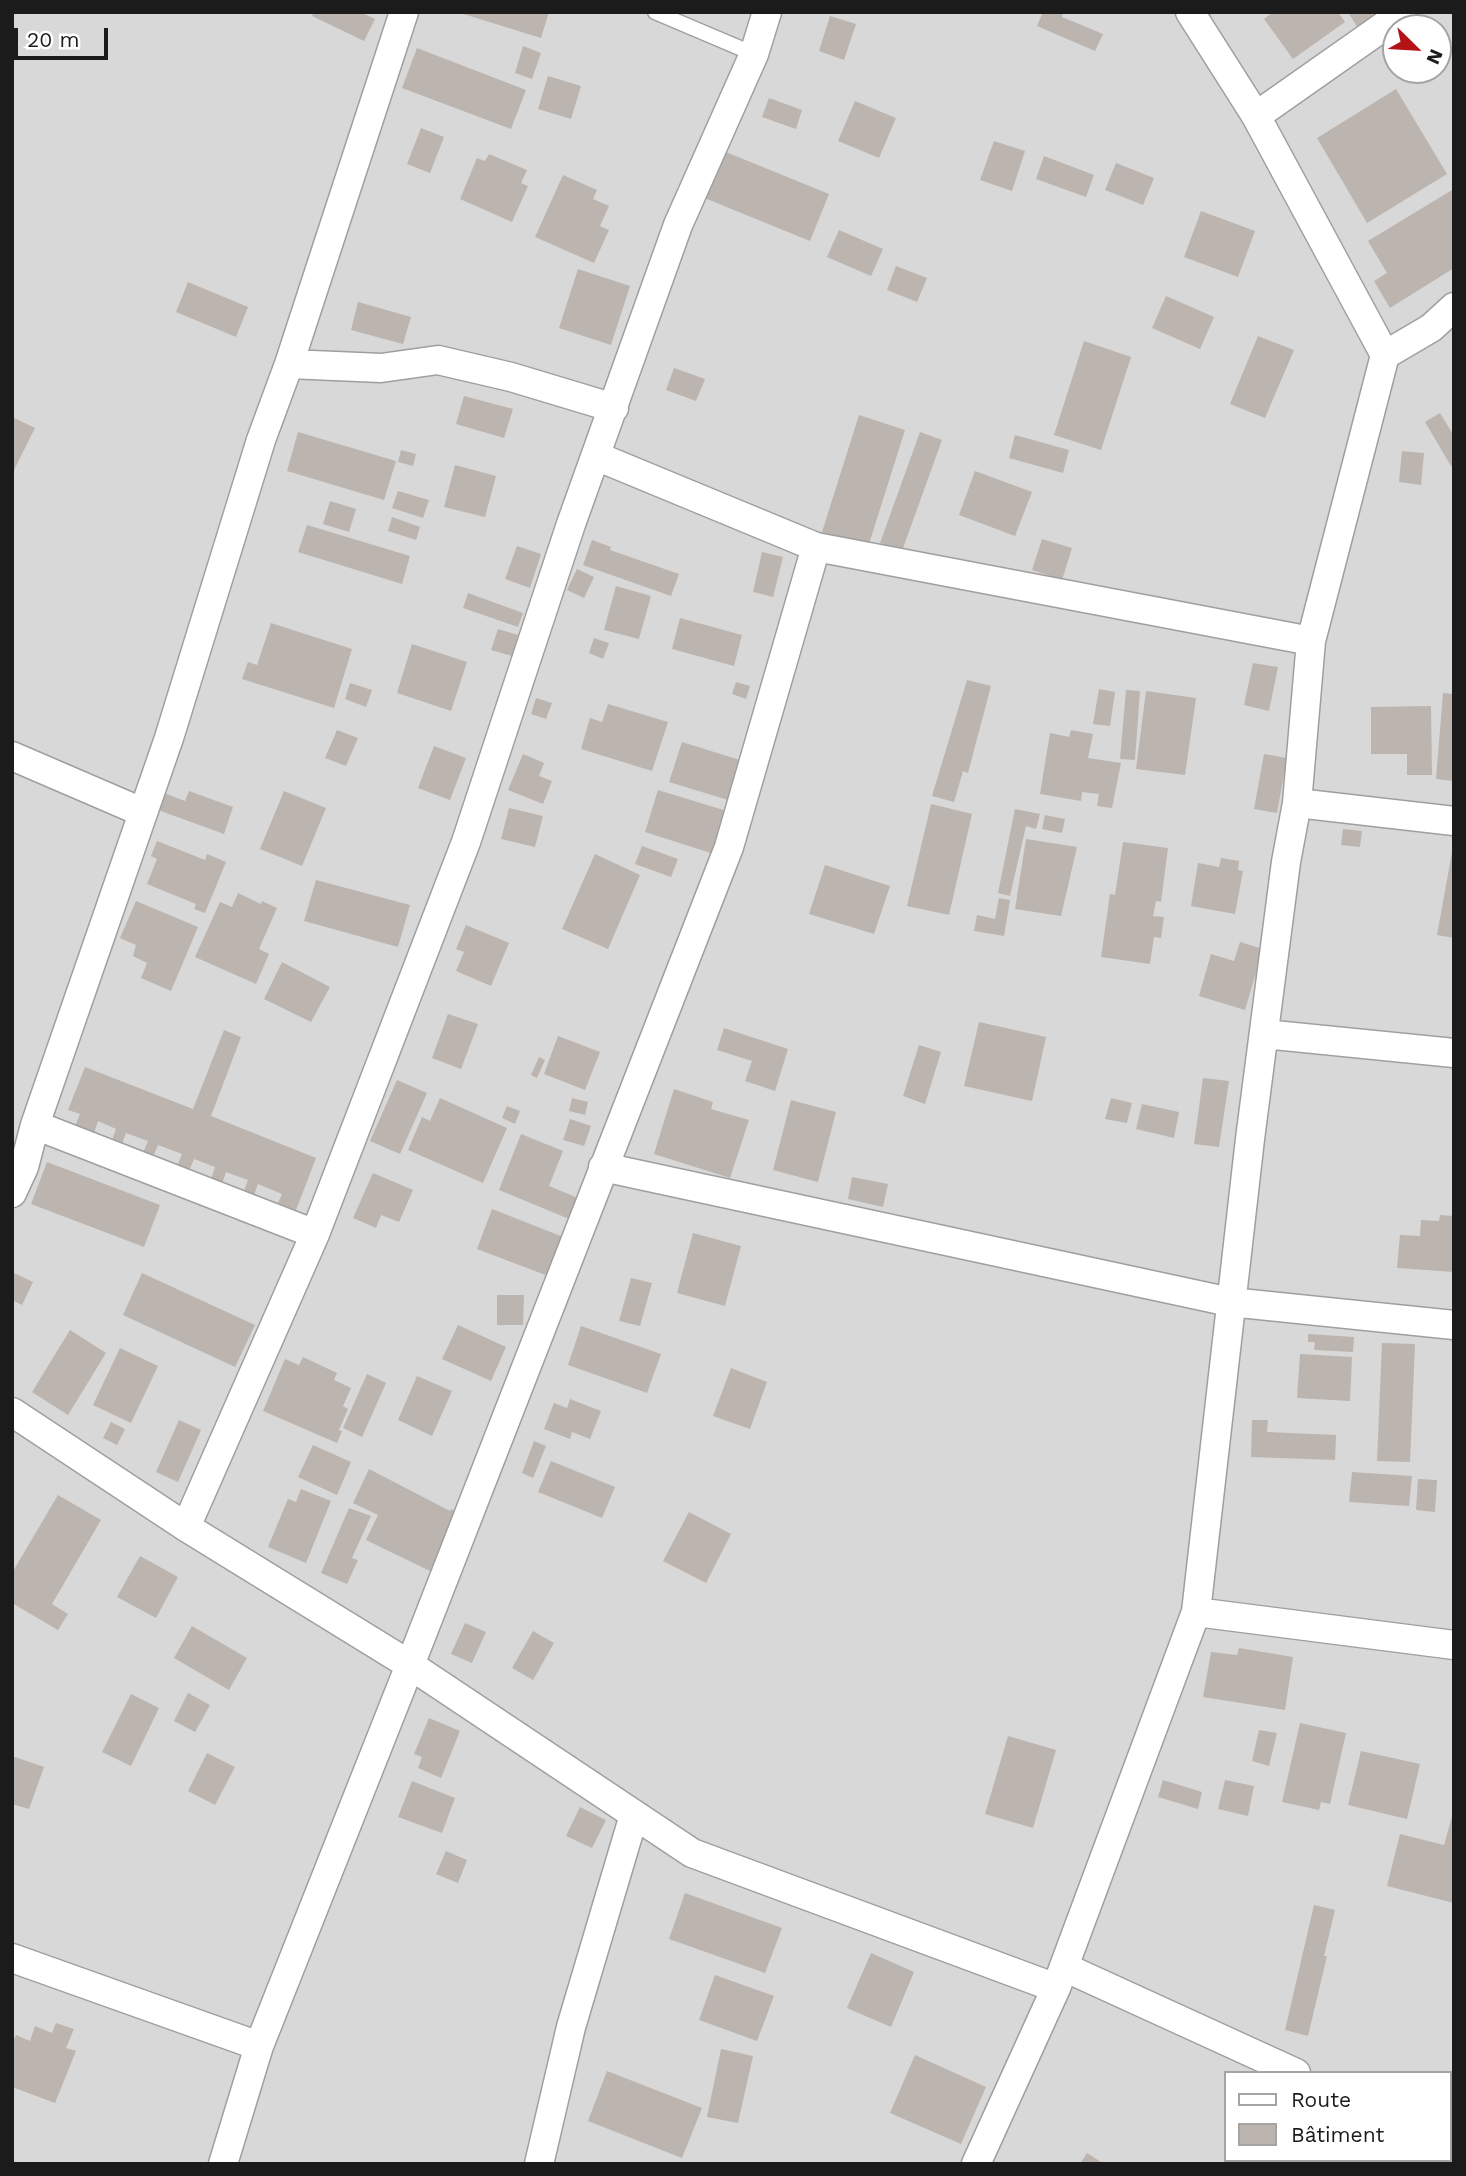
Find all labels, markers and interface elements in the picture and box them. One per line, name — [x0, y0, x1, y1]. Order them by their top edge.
scale bar — [18, 14, 112, 58]
north arrow — [1382, 14, 1452, 84]
text: 20 m — [27, 27, 79, 52]
text: N — [1421, 46, 1448, 68]
legend — [1224, 2071, 1452, 2162]
text: Route — [1291, 2087, 1351, 2112]
text: Bâtiment — [1291, 2122, 1384, 2147]

